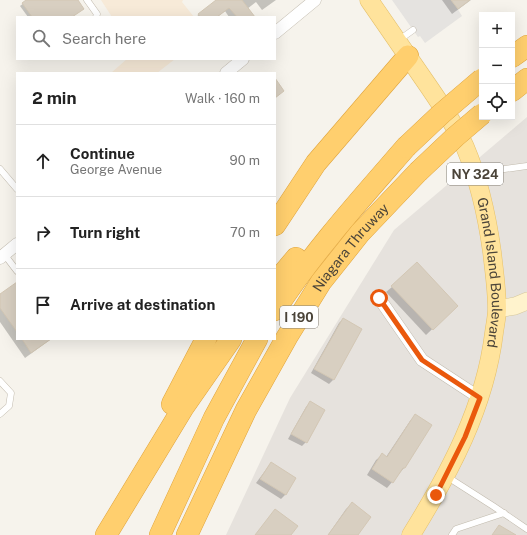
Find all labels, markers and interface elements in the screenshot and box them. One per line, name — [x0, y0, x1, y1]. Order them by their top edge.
map controls — [479, 12, 515, 120]
button: + — [479, 12, 515, 48]
search box — [16, 16, 276, 60]
icon: search — [30, 27, 52, 49]
text: Search here — [62, 30, 146, 47]
button: − — [479, 48, 515, 84]
button: locate — [479, 84, 515, 120]
text: 2 min — [32, 88, 77, 108]
text: Walk · 160 m — [185, 91, 260, 106]
text: Continue — [70, 145, 135, 162]
icon: ahead — [32, 150, 54, 172]
text: 90 m — [230, 153, 260, 168]
text: George Avenue — [70, 162, 162, 177]
road number: NY 324 — [447, 163, 503, 185]
street label: Grand Island Boulevard — [474, 196, 505, 349]
street label: Niagara Thruway — [309, 200, 392, 294]
icon: right — [32, 222, 54, 244]
text: Turn right — [70, 224, 140, 241]
text: 70 m — [230, 225, 260, 240]
route start — [370, 289, 388, 307]
icon: arrive — [32, 294, 54, 316]
text: Arrive at destination — [70, 296, 215, 313]
road number: I 190 — [280, 306, 318, 328]
route end — [427, 486, 445, 504]

